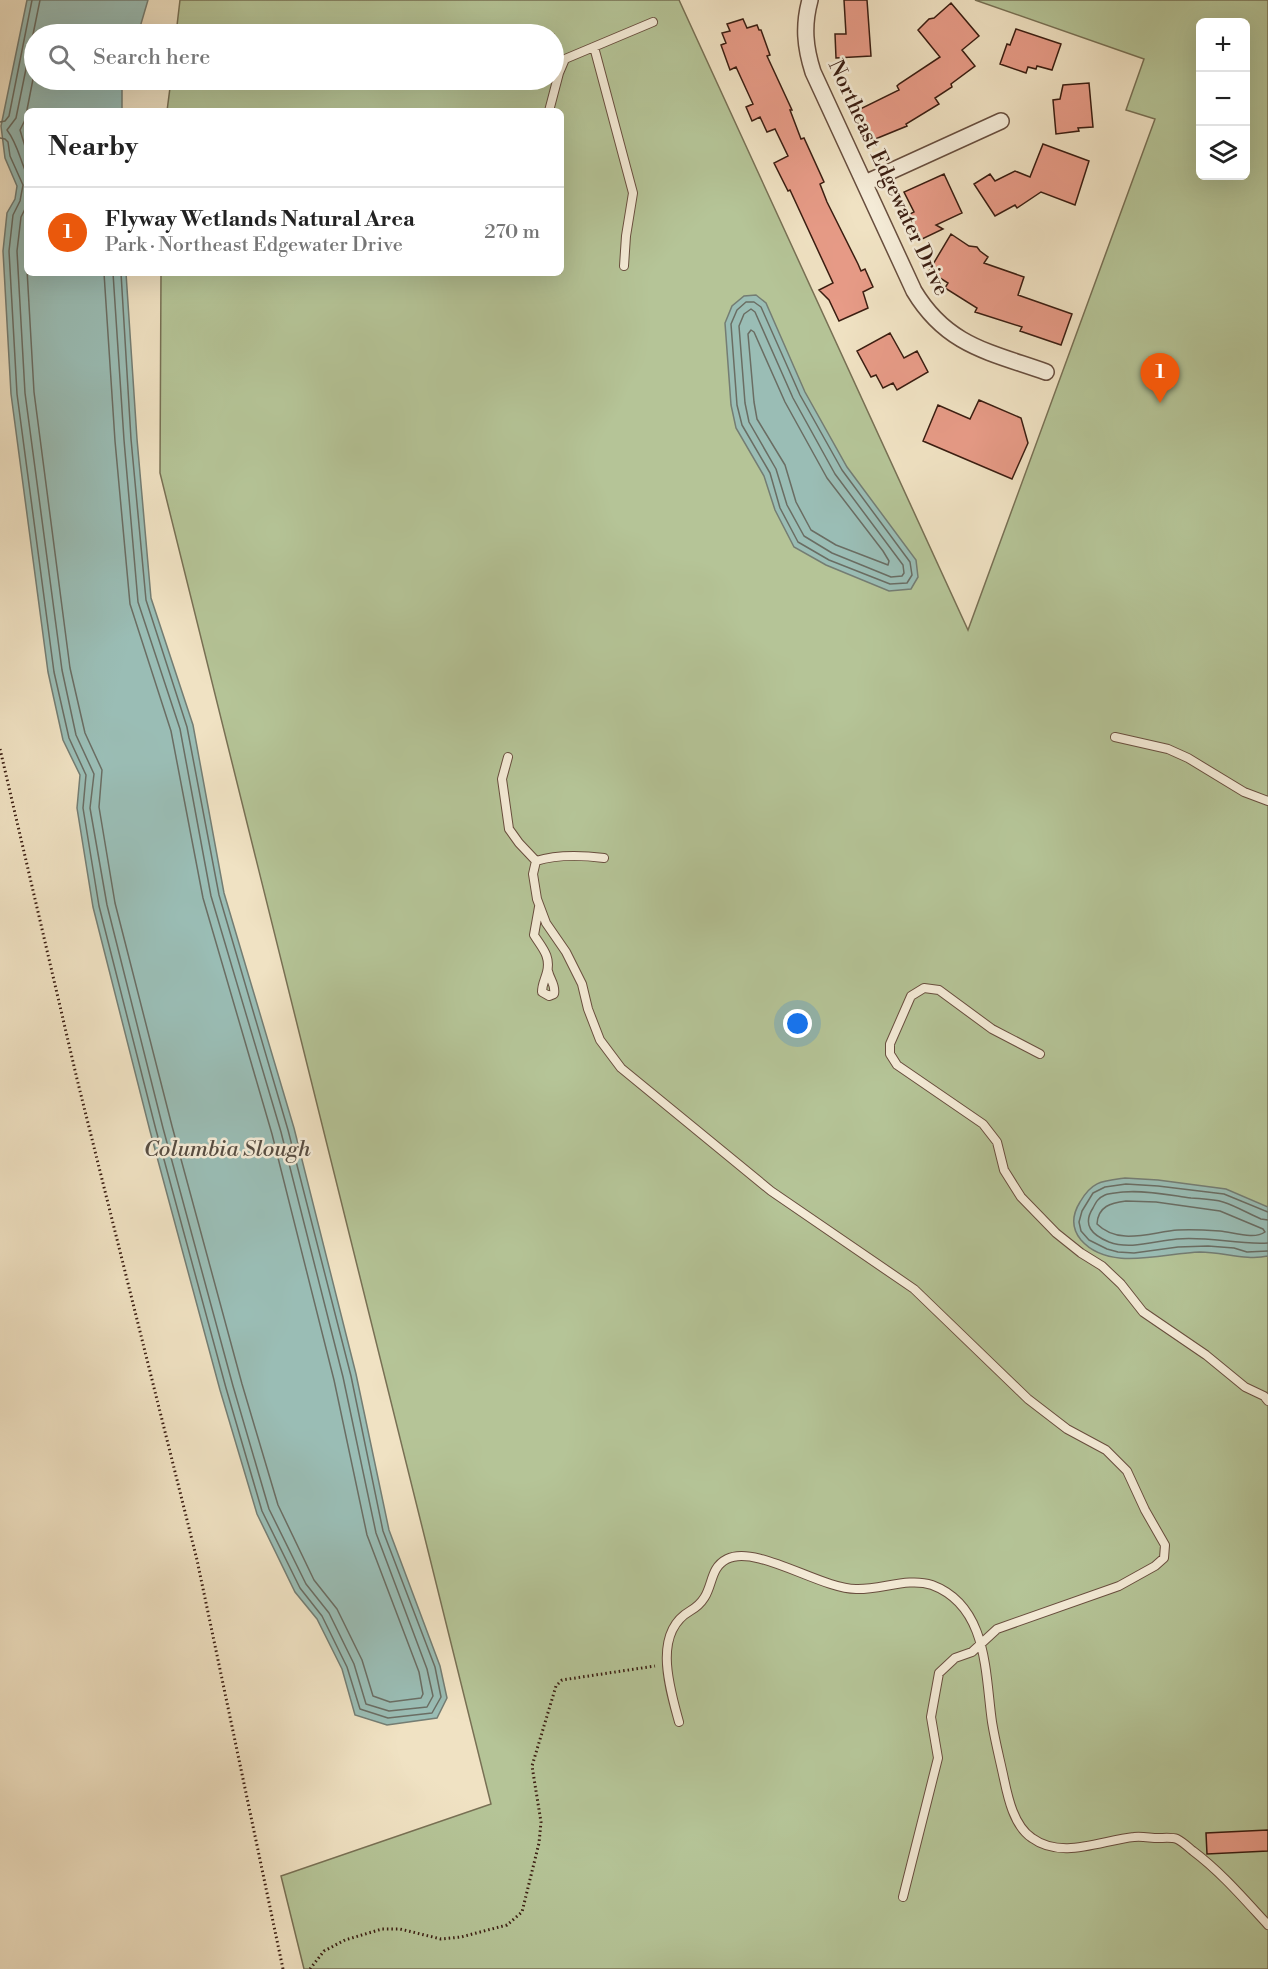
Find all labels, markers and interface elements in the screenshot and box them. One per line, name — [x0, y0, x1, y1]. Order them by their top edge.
map controls — [1196, 18, 1250, 180]
button: + — [1196, 18, 1250, 72]
search box — [24, 24, 564, 90]
icon: search — [45, 41, 78, 74]
text: Search here — [93, 44, 210, 71]
street label: Northeast Edgewater Drive — [822, 56, 954, 300]
button: − — [1196, 72, 1250, 126]
button: layers — [1196, 126, 1250, 180]
text: Nearby — [48, 131, 138, 163]
text: Flyway Wetlands Natural Area — [105, 206, 415, 233]
text: 1 — [63, 220, 72, 245]
text: 270 m — [484, 220, 540, 245]
text: Park · Northeast Edgewater Drive — [105, 233, 403, 258]
pin: 1 — [1140, 354, 1180, 403]
your location — [783, 1009, 812, 1038]
water label: Columbia Slough — [144, 1136, 311, 1163]

